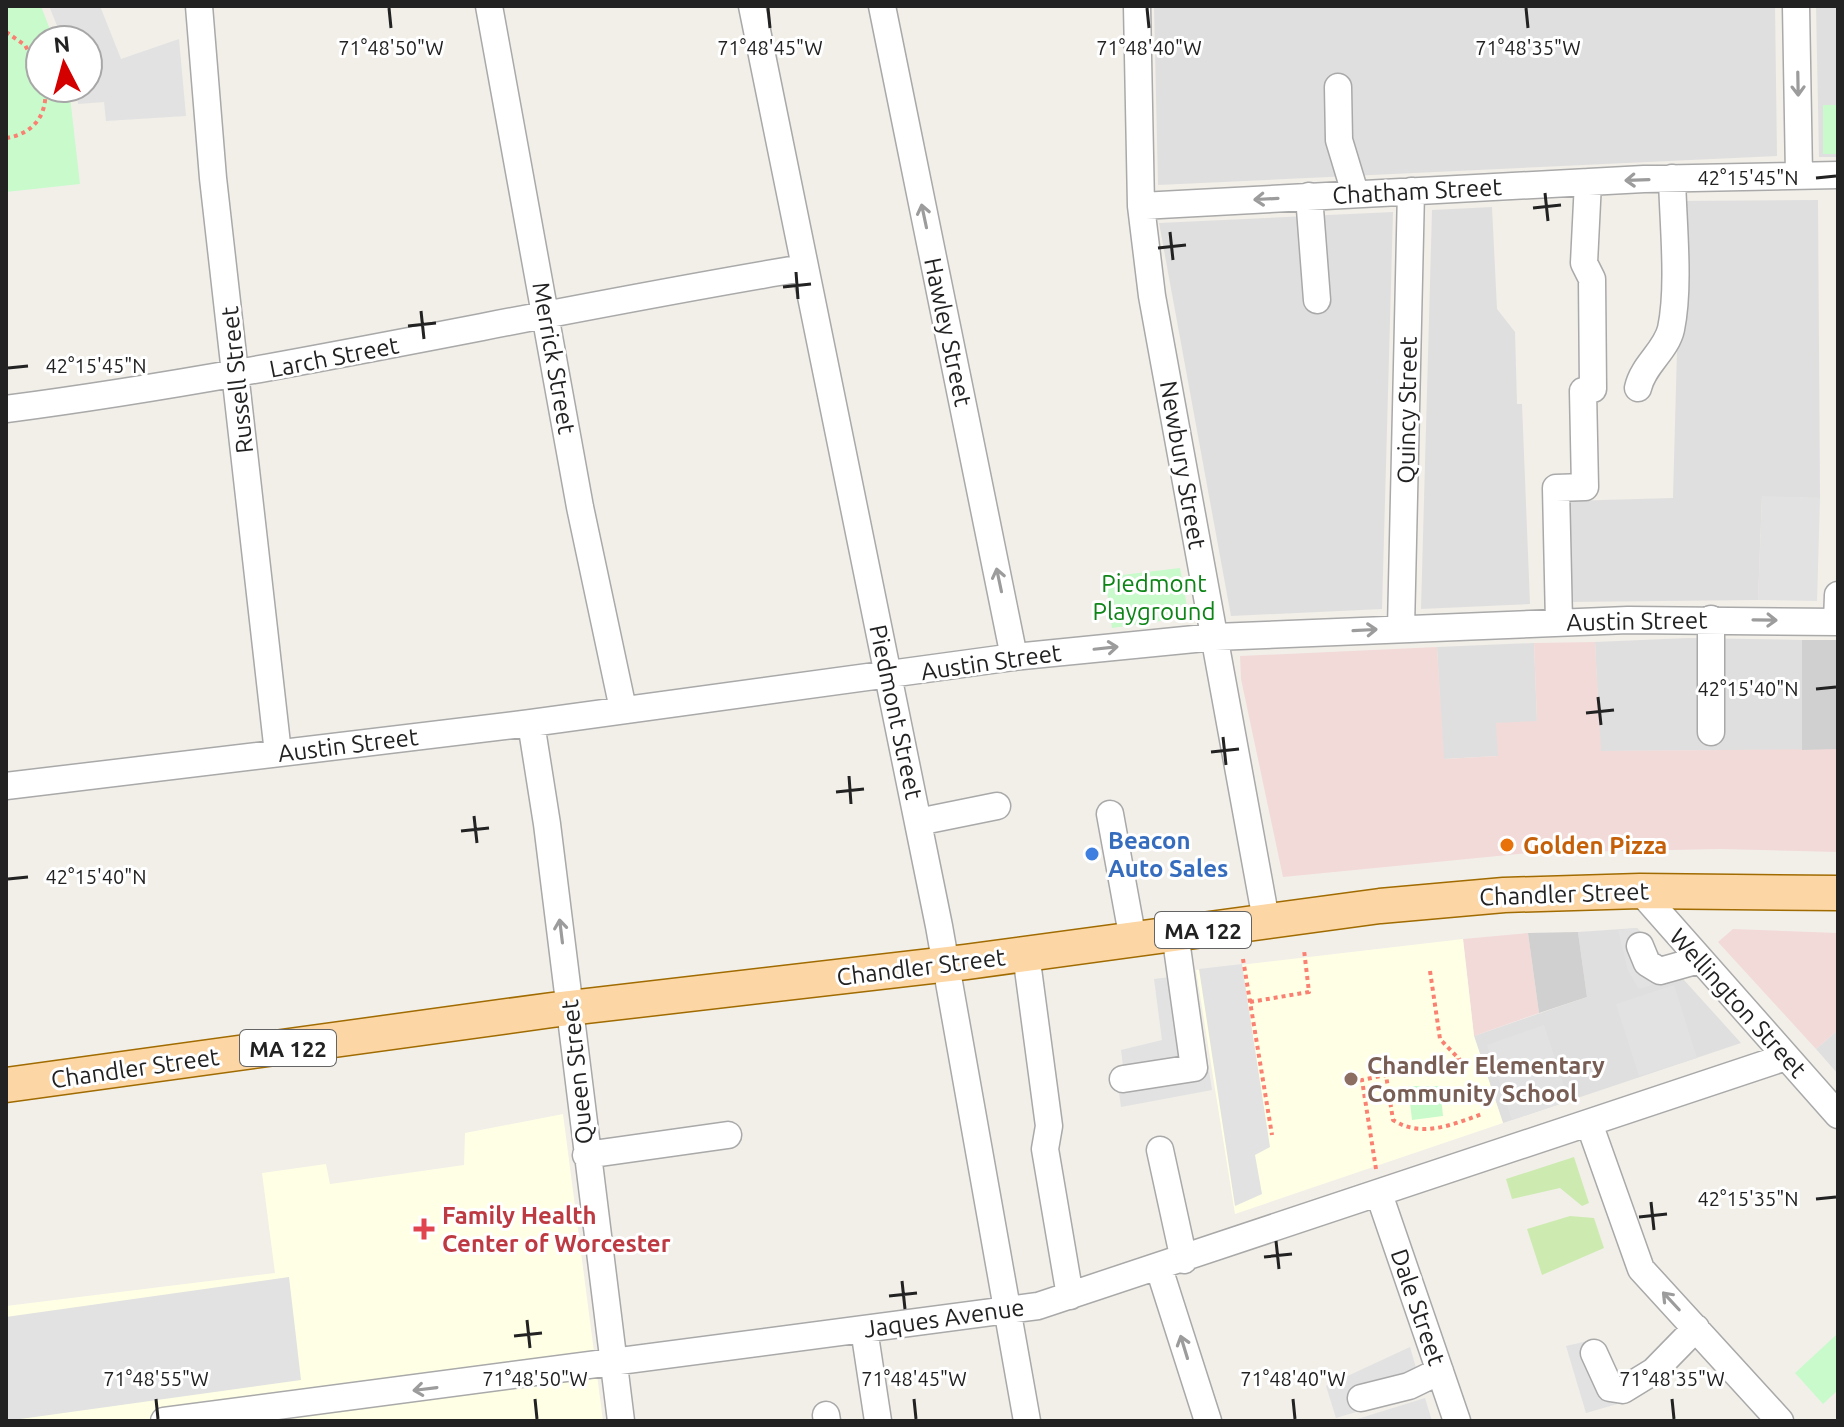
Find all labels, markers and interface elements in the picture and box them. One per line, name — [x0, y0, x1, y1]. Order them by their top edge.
north arrow — [24, 24, 104, 104]
text: N — [52, 30, 71, 57]
text: 71°48'50"W — [338, 36, 444, 59]
text: 71°48'45"W — [717, 36, 823, 59]
text: 71°48'40"W — [1096, 36, 1202, 59]
text: 71°48'35"W — [1475, 36, 1581, 59]
one-way arrow — [1790, 70, 1806, 97]
text: 42°15'45"N — [1697, 166, 1799, 189]
one-way arrow — [1624, 172, 1651, 187]
street label: Chatham Street — [1332, 173, 1503, 209]
one-way arrow — [1253, 192, 1280, 207]
one-way arrow — [916, 204, 931, 229]
street label: Hawley Street — [919, 255, 977, 409]
street label: Merrick Street — [527, 280, 581, 437]
street label: Russell Street — [216, 305, 258, 455]
street label: Larch Street — [267, 331, 401, 383]
street label: Quincy Street — [1392, 336, 1422, 484]
text: 42°15'45"N — [45, 354, 147, 377]
street label: Newbury Street — [1155, 379, 1211, 552]
one-way arrow — [990, 568, 1005, 594]
park label: Piedmont Playground — [1093, 570, 1215, 625]
street label: Austin Street — [1566, 606, 1708, 636]
one-way arrow — [1751, 612, 1778, 628]
street label: Piedmont Street — [864, 622, 928, 802]
one-way arrow — [1351, 623, 1378, 638]
street label: Austin Street — [919, 639, 1063, 685]
one-way arrow — [1092, 640, 1119, 655]
text: 42°15'40"N — [1697, 677, 1799, 700]
street label: Austin Street — [276, 723, 420, 767]
place label: Beacon Auto Sales — [1108, 827, 1228, 882]
place label: Golden Pizza — [1523, 832, 1667, 859]
marker: Golden Pizza — [1498, 836, 1516, 854]
marker: Beacon Auto Sales — [1083, 845, 1101, 863]
text: 42°15'40"N — [45, 865, 147, 888]
street label: Chandler Street — [1479, 878, 1650, 910]
road number: MA 122 — [1155, 912, 1251, 948]
one-way arrow — [553, 918, 568, 945]
street label: Wellington Street — [1664, 923, 1812, 1083]
street label: Chandler Street — [835, 943, 1007, 991]
street label: Queen Street — [556, 998, 598, 1146]
road number: MA 122 — [240, 1030, 336, 1066]
street label: Chandler Street — [49, 1043, 221, 1093]
place label: Chandler Elementary Community School — [1367, 1052, 1605, 1107]
marker: Chandler Elementary Community School — [1342, 1070, 1360, 1088]
text: 42°15'35"N — [1697, 1187, 1799, 1210]
place label: Family Health Center of Worcester — [442, 1202, 671, 1257]
marker: Family Health Center of Worcester — [413, 1218, 435, 1240]
street label: Dale Street — [1385, 1245, 1451, 1369]
one-way arrow — [1661, 1291, 1680, 1311]
street label: Jaques Avenue — [862, 1293, 1026, 1343]
one-way arrow — [1176, 1334, 1191, 1360]
text: 71°48'55"W — [103, 1367, 209, 1390]
text: 71°48'50"W — [482, 1367, 588, 1390]
text: 71°48'45"W — [861, 1367, 967, 1390]
text: 71°48'40"W — [1240, 1367, 1346, 1390]
text: 71°48'35"W — [1619, 1367, 1725, 1390]
one-way arrow — [413, 1382, 438, 1397]

